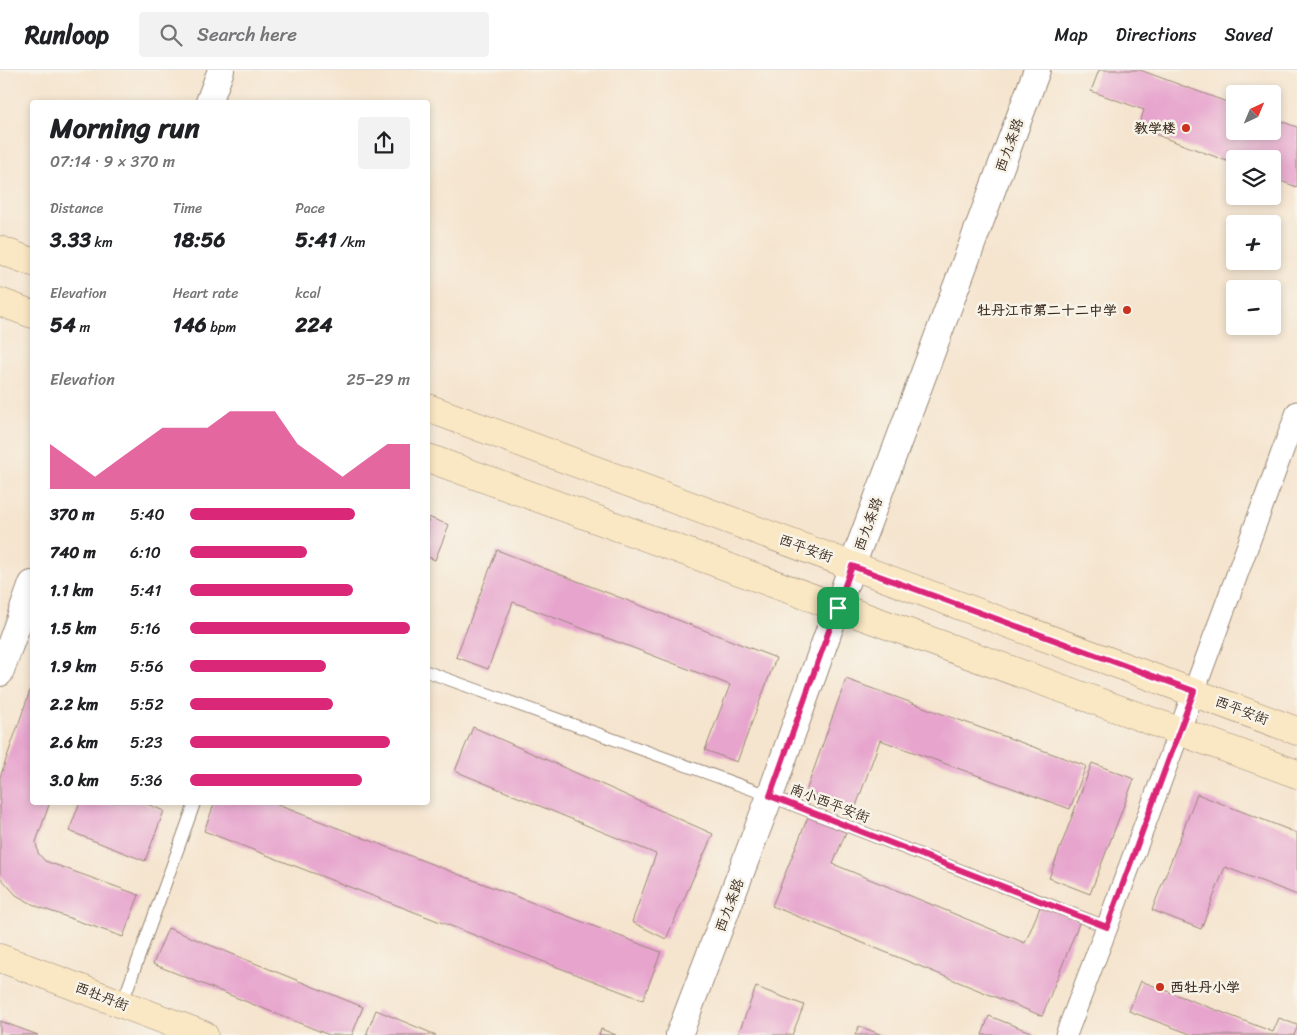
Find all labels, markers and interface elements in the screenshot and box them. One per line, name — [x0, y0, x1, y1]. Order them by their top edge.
search box — [139, 12, 489, 57]
text: Runloop — [25, 14, 109, 56]
text: Search here — [197, 18, 297, 51]
text: Map — [1055, 19, 1088, 51]
text: Directions — [1116, 19, 1197, 51]
text: Saved — [1225, 19, 1272, 51]
icon: search — [157, 21, 185, 49]
north arrow — [1226, 85, 1281, 140]
map controls — [1226, 85, 1281, 335]
text: Morning run — [50, 103, 200, 152]
street label: 西九条路 — [988, 115, 1031, 176]
place label: 教学楼 — [1134, 116, 1176, 141]
button: share — [358, 117, 410, 169]
marker: 教学楼 — [1180, 122, 1192, 134]
text: 07:14 · 9 × 370 m — [50, 147, 175, 176]
button: layers — [1226, 150, 1281, 205]
text: Distance — [50, 196, 103, 221]
text: Time — [173, 196, 202, 221]
text: Pace — [295, 196, 325, 221]
button: + — [1226, 215, 1281, 270]
text: 3.33 — [50, 221, 91, 259]
text: 18:56 — [173, 221, 225, 259]
text: 5:41 — [295, 221, 337, 259]
text: km — [91, 230, 113, 255]
text: /km — [337, 230, 365, 255]
button: − — [1226, 280, 1281, 335]
text: Elevation — [50, 281, 107, 306]
text: Heart rate — [173, 281, 238, 306]
text: kcal — [295, 281, 321, 306]
place label: 牡丹江市第二十二中学 — [977, 298, 1117, 323]
marker: 牡丹江市第二十二中学 — [1121, 304, 1133, 316]
text: 54 — [50, 306, 76, 344]
text: 146 — [173, 306, 207, 344]
text: 224 — [295, 306, 333, 344]
text: m — [76, 315, 90, 340]
text: bpm — [207, 315, 236, 340]
text: Elevation — [50, 365, 115, 394]
text: 25–29 m — [346, 365, 410, 394]
street label: 西九条路 — [847, 494, 890, 555]
text: 370 m — [50, 500, 94, 529]
text: 5:40 — [130, 500, 165, 529]
street label: 西平安街 — [775, 527, 836, 570]
text: 740 m — [50, 538, 96, 567]
text: 6:10 — [130, 538, 161, 567]
text: 1.1 km — [50, 576, 94, 605]
text: 5:41 — [130, 576, 161, 605]
pin — [817, 587, 859, 629]
icon: arrive — [824, 594, 852, 622]
text: 1.5 km — [50, 614, 96, 643]
text: 5:16 — [130, 614, 161, 643]
text: 1.9 km — [50, 652, 96, 681]
text: 5:56 — [130, 652, 163, 681]
street label: 西平安街 — [1211, 689, 1272, 732]
text: 2.2 km — [50, 690, 98, 719]
text: 5:52 — [130, 690, 164, 719]
text: 2.6 km — [50, 728, 98, 757]
text: 5:23 — [130, 728, 163, 757]
text: 3.0 km — [50, 766, 99, 795]
text: 5:36 — [130, 766, 162, 795]
street label: 南小西平安街 — [786, 777, 874, 830]
street label: 西九条路 — [708, 875, 751, 936]
street label: 西牡丹街 — [71, 975, 132, 1018]
place label: 西牡丹小学 — [1170, 975, 1240, 1000]
marker: 西牡丹小学 — [1154, 981, 1166, 993]

